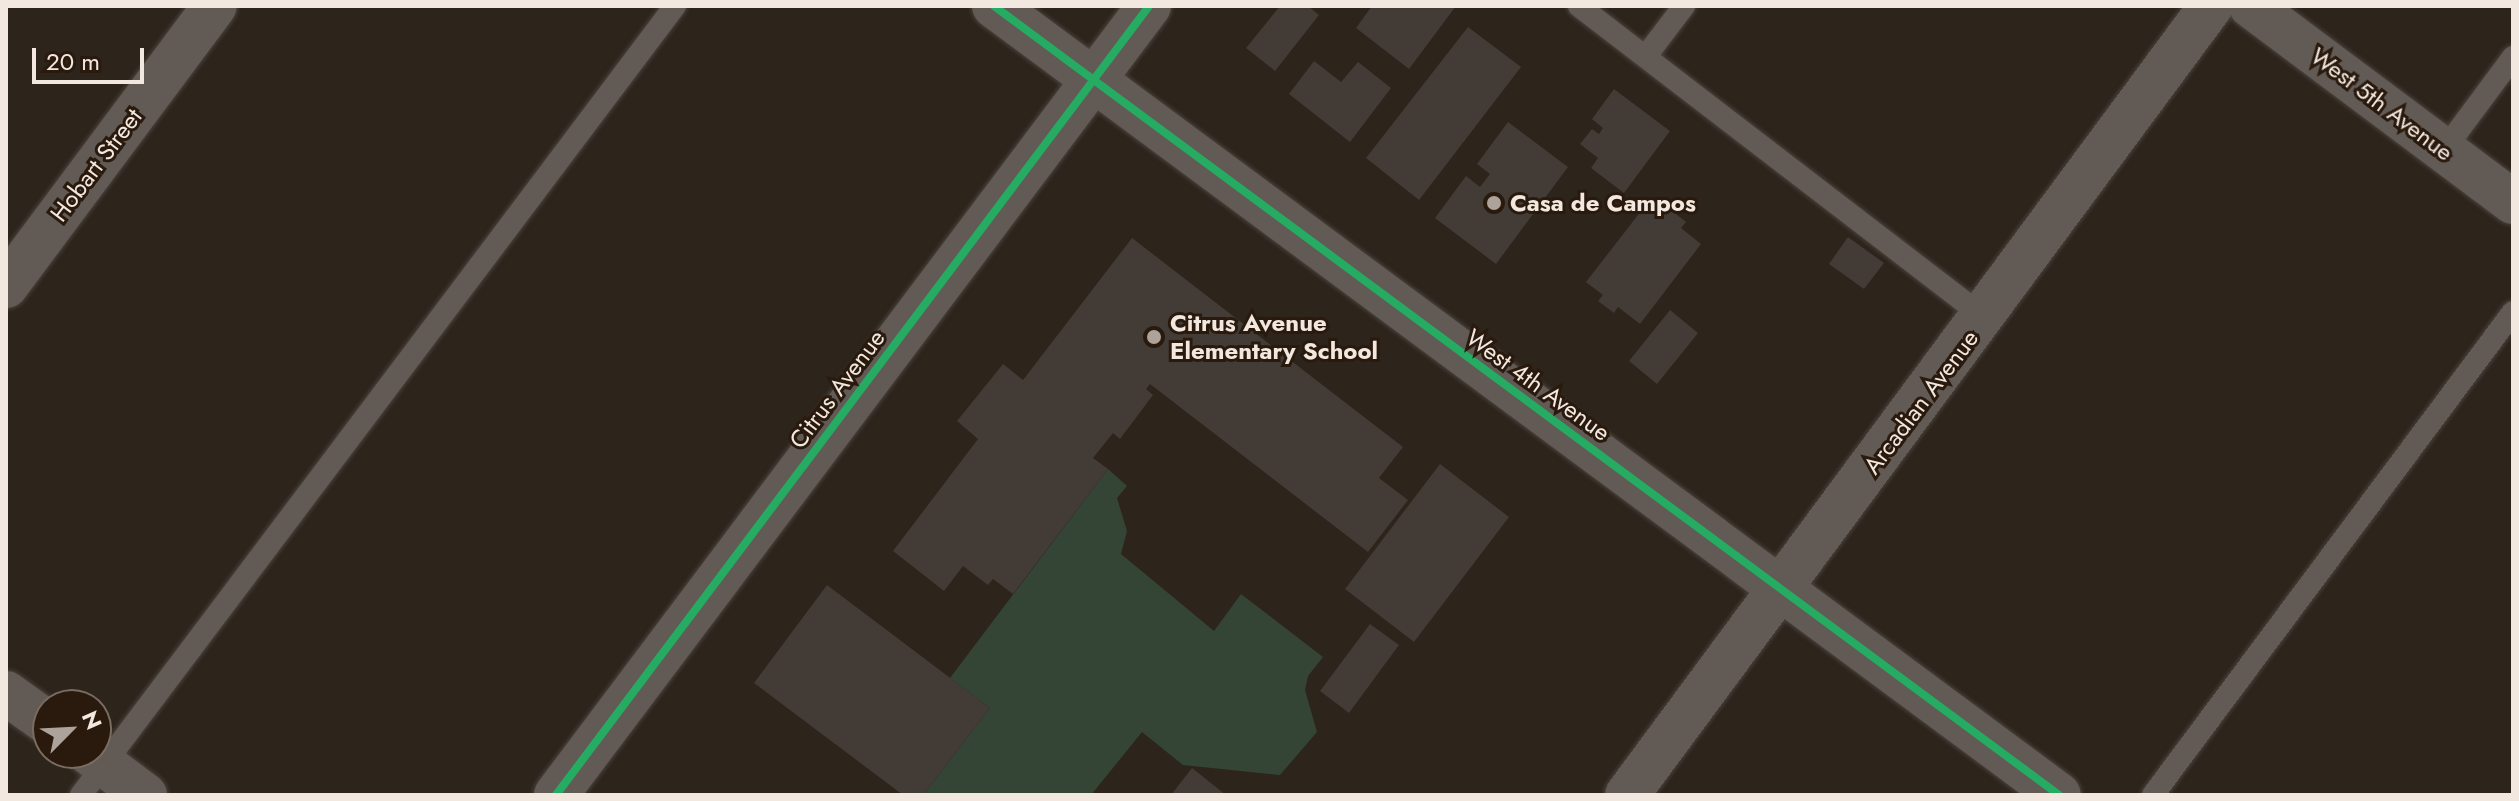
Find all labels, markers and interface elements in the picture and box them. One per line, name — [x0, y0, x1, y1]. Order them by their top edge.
scale bar — [36, 32, 148, 82]
street label: West 5th Avenue — [2305, 41, 2459, 167]
text: 20 m — [46, 44, 100, 79]
street label: Hobart Street — [44, 103, 148, 227]
place label: Casa de Campos — [1510, 189, 1696, 217]
marker: Casa de Campos — [1485, 194, 1503, 212]
place label: Citrus Avenue Elementary School — [1170, 309, 1378, 365]
street label: West 4th Avenue — [1460, 323, 1616, 447]
street label: Citrus Avenue — [783, 324, 891, 454]
street label: Arcadian Avenue — [1858, 324, 1984, 480]
marker: Citrus Avenue Elementary School — [1145, 328, 1163, 346]
north arrow — [32, 689, 112, 769]
text: N — [74, 706, 110, 735]

